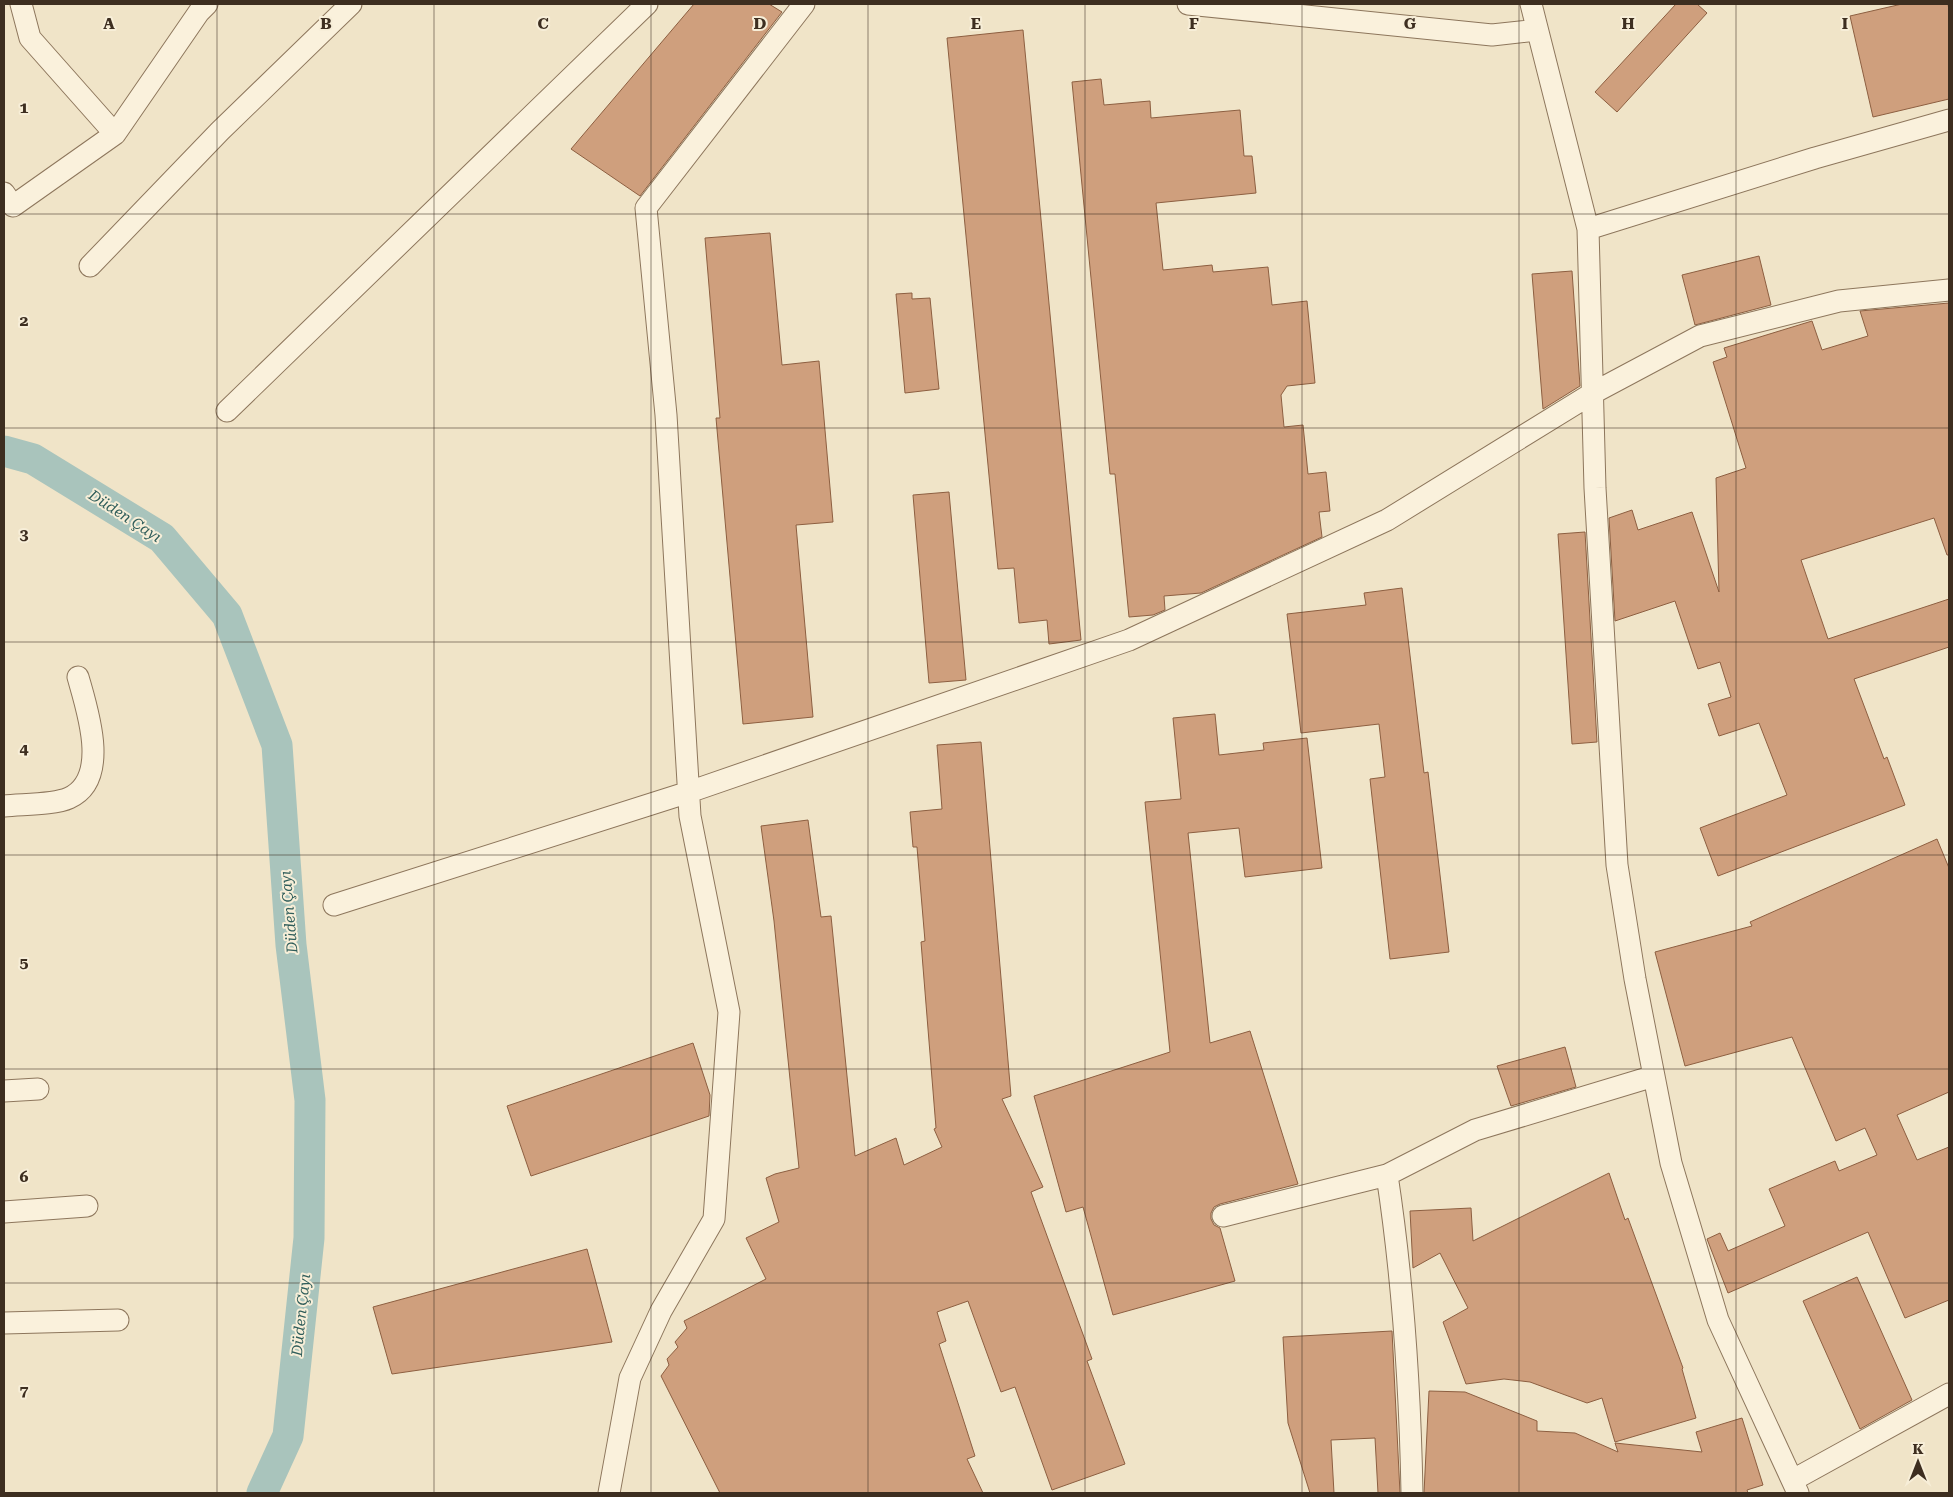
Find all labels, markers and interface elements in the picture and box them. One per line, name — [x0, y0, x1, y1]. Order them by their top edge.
text: A — [103, 14, 115, 33]
text: B — [320, 14, 332, 33]
text: C — [537, 14, 549, 33]
text: D — [754, 14, 767, 33]
text: E — [971, 14, 981, 33]
text: F — [1189, 14, 1199, 33]
text: G — [1404, 14, 1417, 33]
text: H — [1621, 14, 1635, 33]
text: I — [1842, 14, 1848, 33]
text: 1 — [20, 98, 29, 117]
text: 2 — [20, 311, 29, 330]
water label: Düden Çayı — [85, 485, 165, 546]
text: 3 — [20, 525, 29, 544]
text: 4 — [20, 739, 29, 758]
water label: Düden Çayı — [276, 870, 302, 955]
text: 5 — [20, 953, 29, 972]
text: 6 — [20, 1167, 29, 1186]
water label: Düden Çayı — [288, 1273, 314, 1358]
text: 7 — [20, 1381, 29, 1400]
north arrow — [1893, 1437, 1943, 1487]
text: K — [1912, 1441, 1924, 1457]

